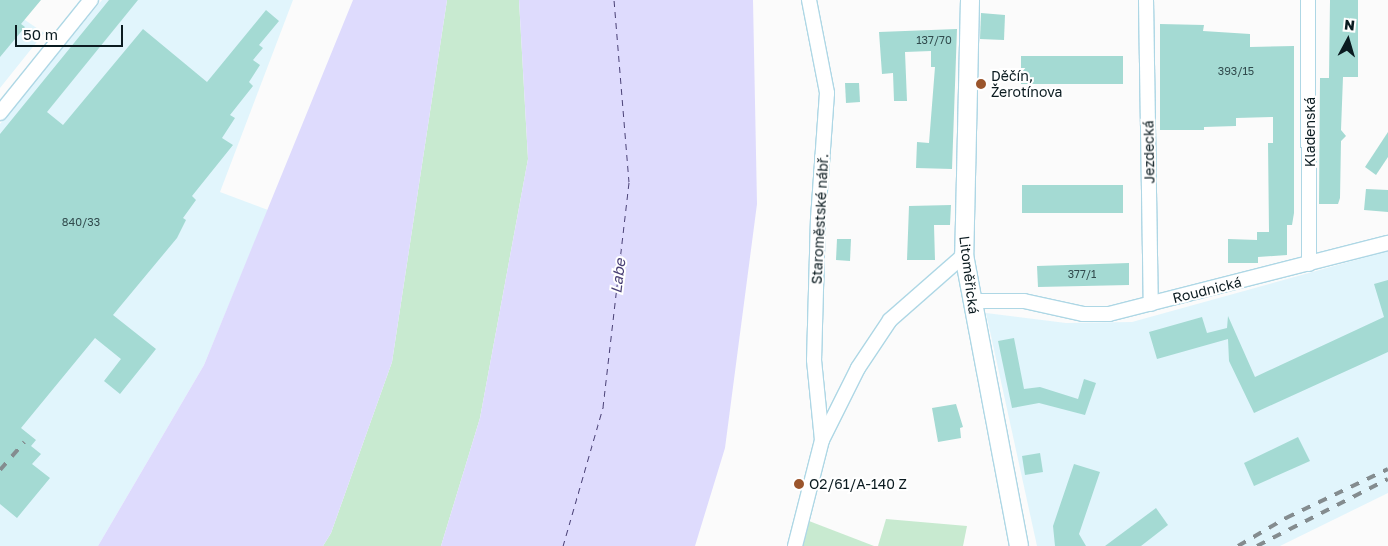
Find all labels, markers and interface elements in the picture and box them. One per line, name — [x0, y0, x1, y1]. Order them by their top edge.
scale bar — [18, 15, 125, 47]
north arrow — [1323, 15, 1373, 65]
text: N — [1343, 16, 1356, 34]
text: 50 m — [23, 25, 58, 43]
house number: 137/70 — [916, 33, 952, 47]
house number: 393/15 — [1218, 64, 1254, 78]
place label: Děčín, Žerotínova — [991, 68, 1062, 100]
marker: Děčín, Žerotínova — [975, 78, 987, 90]
street label: Kladenská — [1302, 97, 1318, 167]
street label: Jezdecká — [1140, 120, 1158, 184]
street label: Staroměstské nábř. — [808, 153, 832, 285]
house number: 840/33 — [62, 215, 100, 229]
street label: Litoměřická — [956, 235, 982, 315]
water label: Labe — [607, 257, 629, 295]
house number: 377/1 — [1068, 267, 1096, 281]
street label: Roudnická — [1171, 273, 1243, 307]
place label: O2/61/A-140 Z — [809, 476, 907, 492]
marker: O2/61/A-140 Z — [793, 478, 805, 490]

